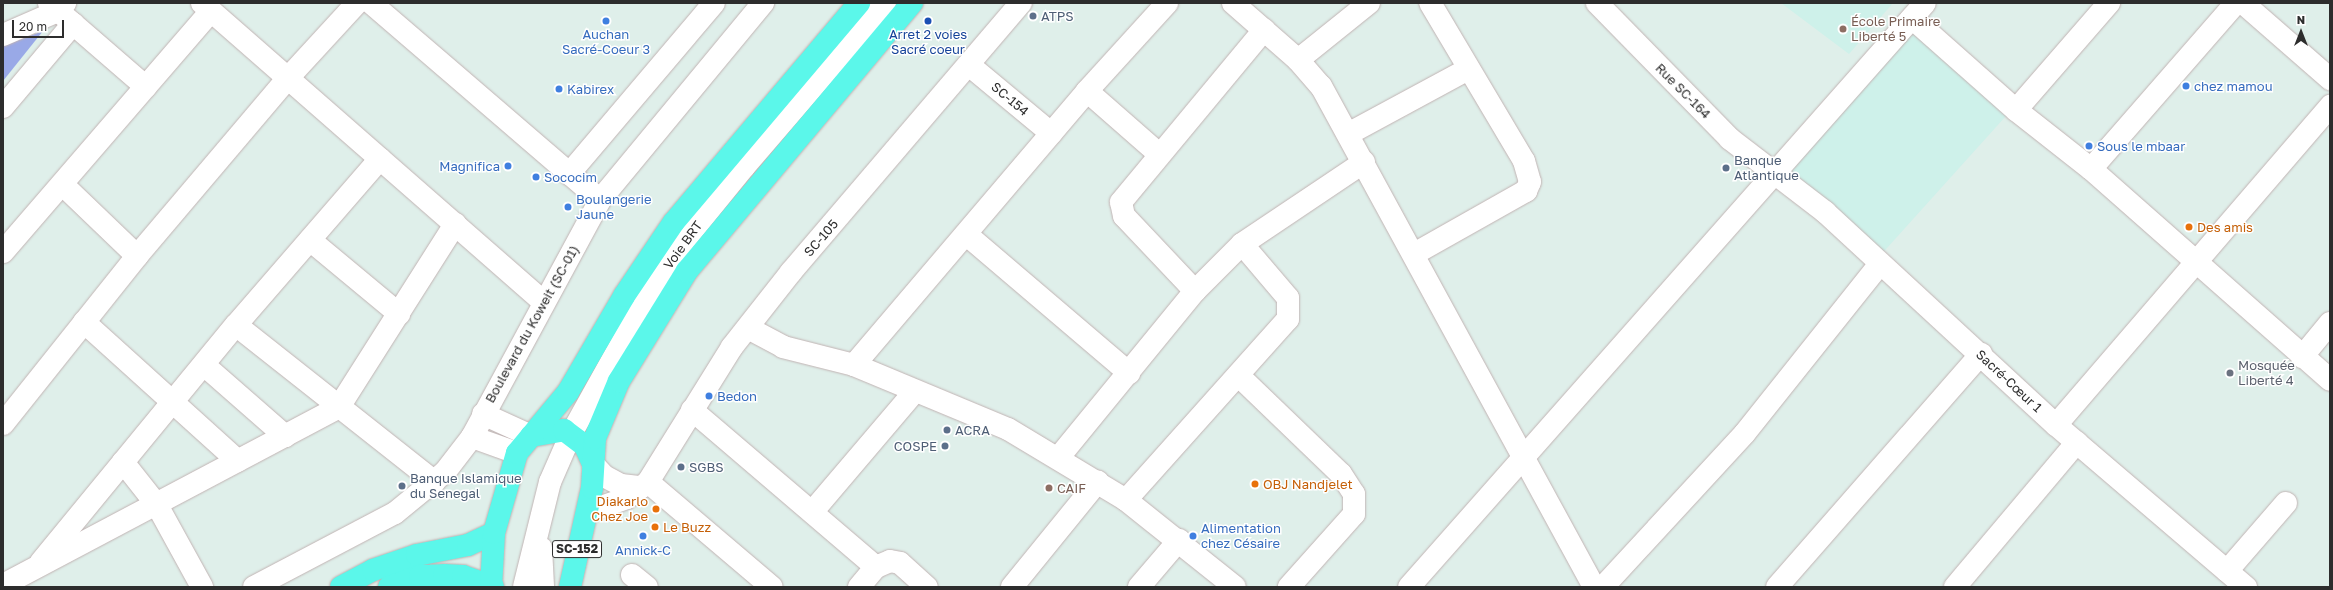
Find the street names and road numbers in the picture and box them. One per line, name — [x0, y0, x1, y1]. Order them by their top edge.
street label: Rue SC-164 — [1652, 60, 1714, 122]
street label: SC-154 — [988, 79, 1032, 119]
street label: SC-105 — [801, 216, 841, 260]
street label: Voie BRT — [660, 218, 706, 272]
street label: Boulevard du Koweit (SC-01) — [482, 242, 582, 406]
street label: Sacré-Cœur 1 — [1973, 346, 2045, 416]
road number: SC-152 — [552, 539, 602, 559]

